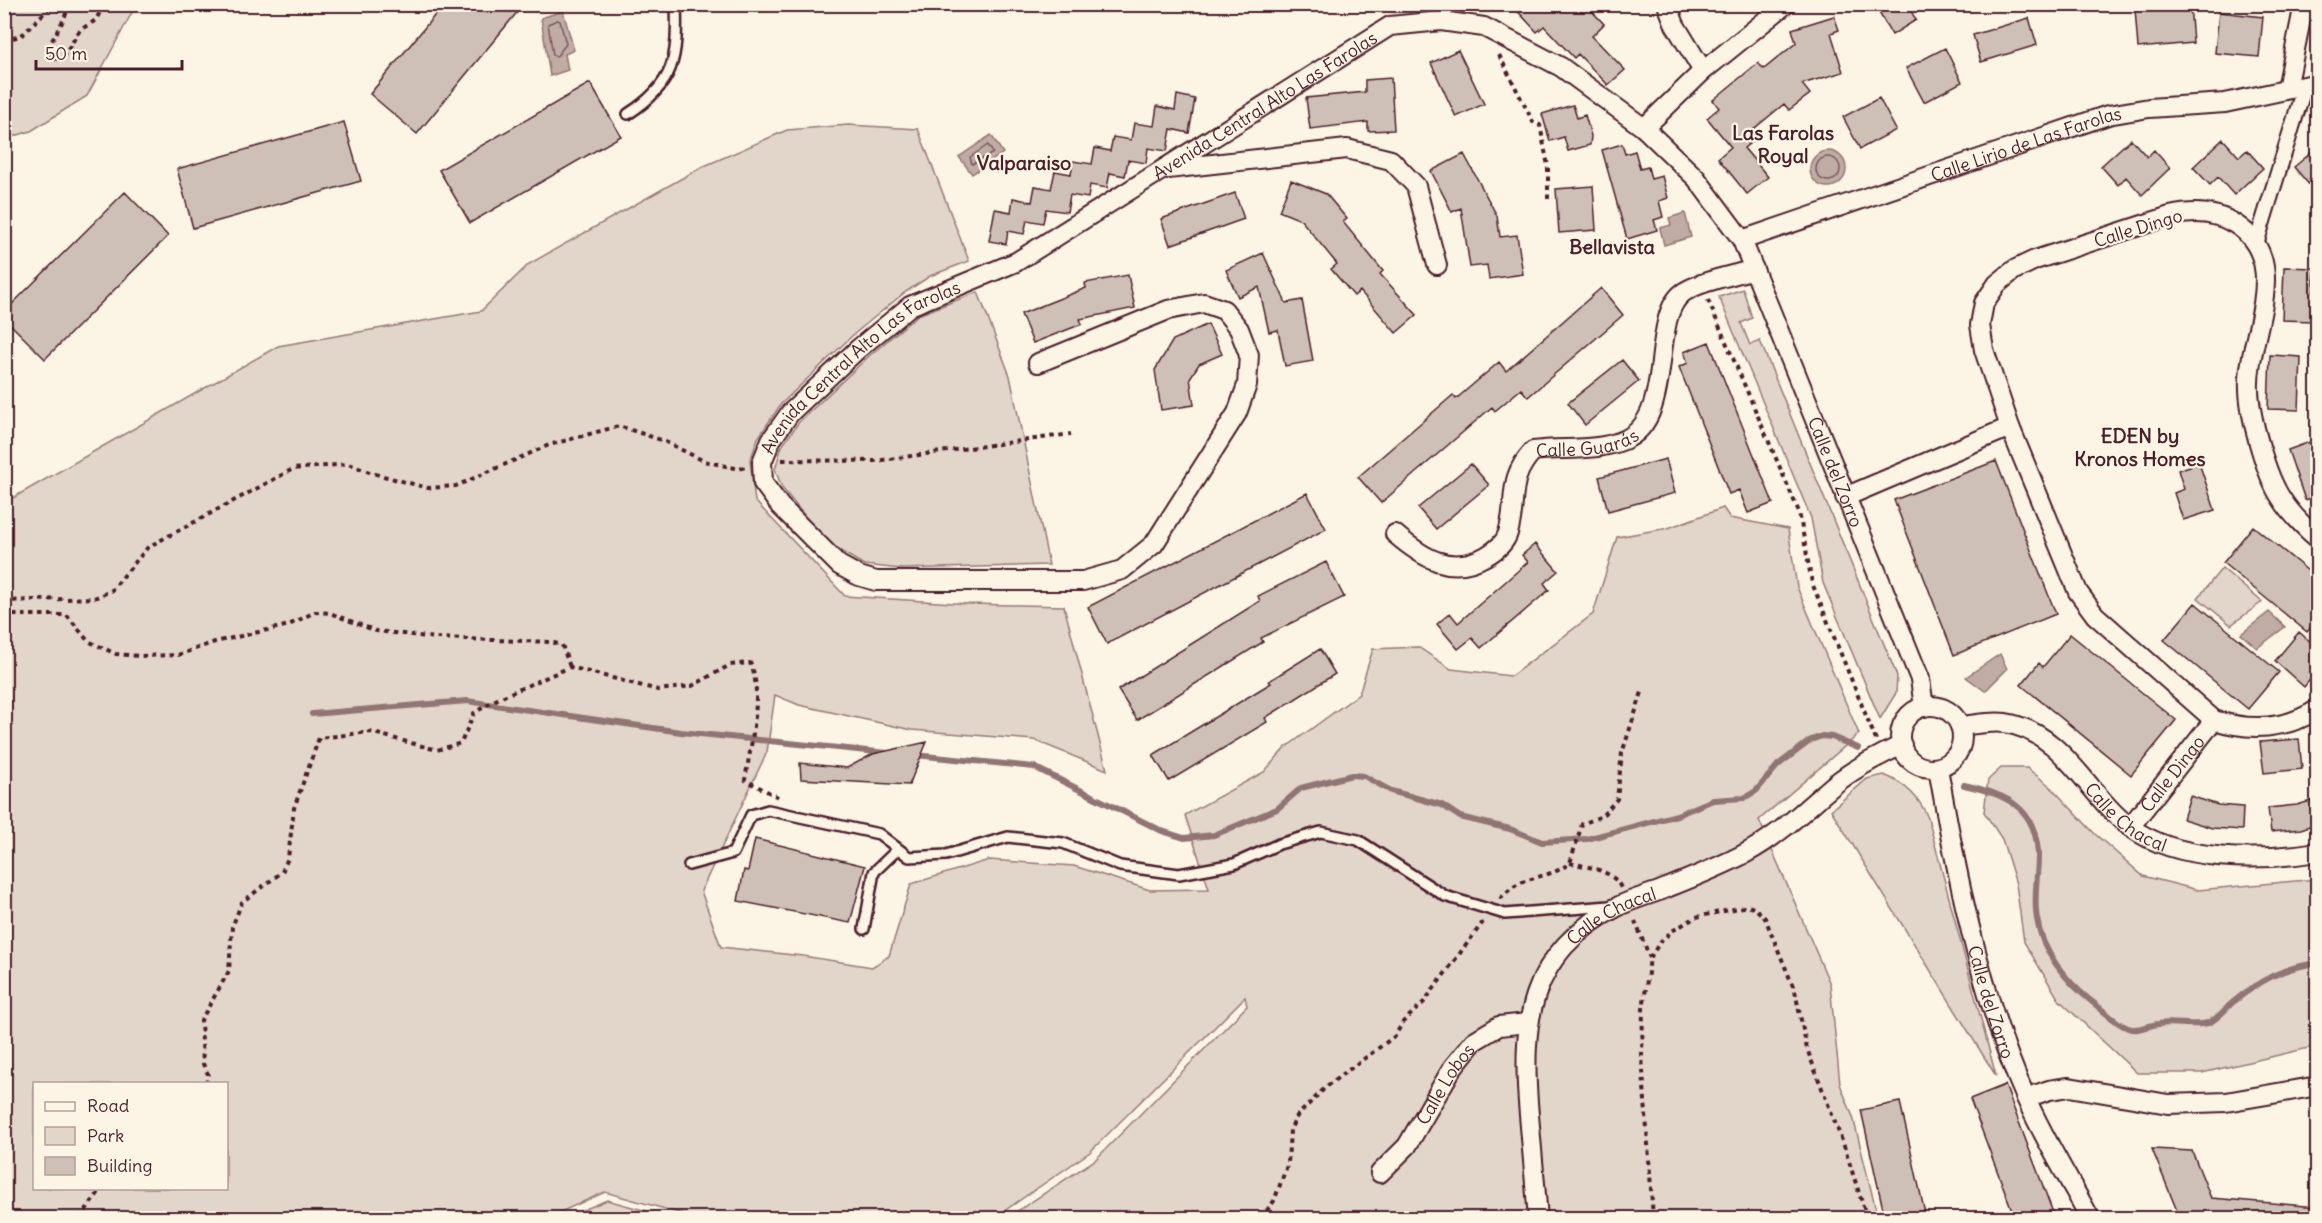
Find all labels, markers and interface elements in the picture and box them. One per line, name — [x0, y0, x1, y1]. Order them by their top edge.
street label: Avenida Central Alto Las Farolas — [1148, 26, 1381, 184]
scale bar — [36, 33, 182, 71]
text: 50 m — [45, 42, 87, 65]
street label: Calle Lirio de Las Farolas — [1927, 101, 2123, 186]
district label: Las Farolas Royal — [1732, 120, 1834, 168]
district label: Valparaiso — [977, 150, 1071, 175]
street label: Calle Dingo — [2091, 204, 2185, 252]
district label: Bellavista — [1569, 234, 1655, 259]
street label: Avenida Central Alto Las Farolas — [755, 275, 964, 457]
street label: Calle del Zorro — [1803, 413, 1869, 530]
street label: Calle Guarás — [1535, 423, 1643, 462]
district label: EDEN by Kronos Homes — [2074, 423, 2206, 471]
street label: Calle Dingo — [2135, 730, 2209, 817]
street label: Calle Chacal — [2080, 777, 2170, 856]
street label: Calle Chacal — [1561, 882, 1659, 950]
street label: Calle del Zorro — [1963, 943, 2020, 1062]
street label: Calle Lobos — [1411, 1038, 1479, 1129]
legend — [33, 1082, 228, 1190]
text: Road — [87, 1094, 130, 1117]
text: Park — [87, 1124, 124, 1147]
text: Building — [87, 1154, 152, 1177]

